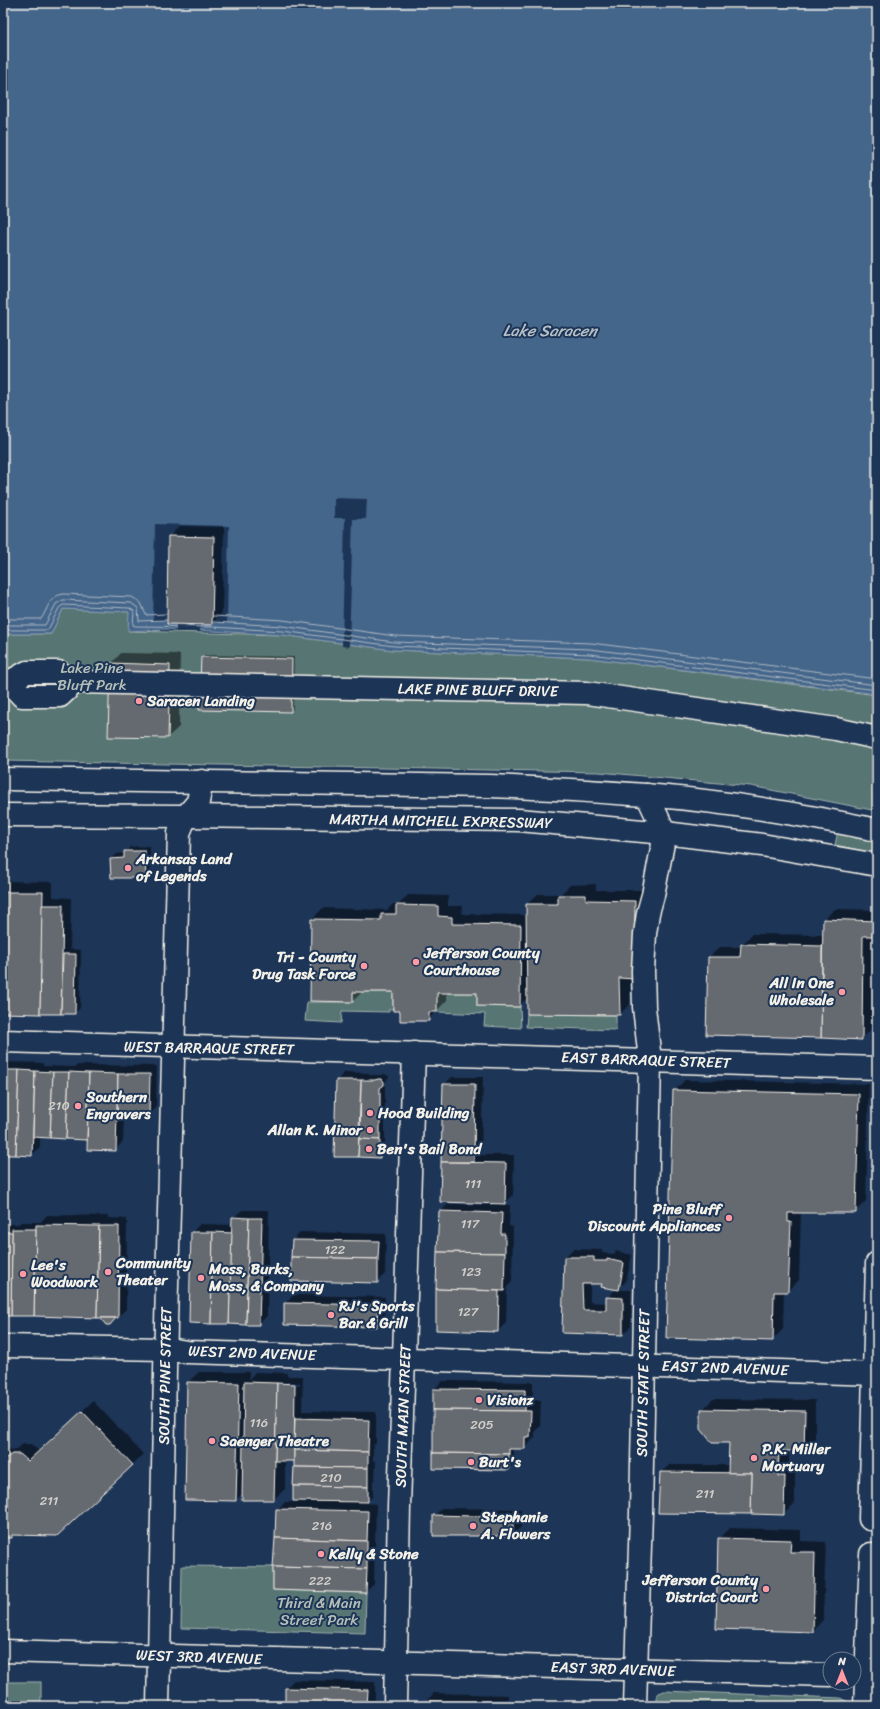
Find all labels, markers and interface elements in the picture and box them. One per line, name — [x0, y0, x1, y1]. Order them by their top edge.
water label: Lake Saracen — [503, 316, 599, 345]
park label: Lake Pine Bluff Park — [57, 655, 127, 698]
street label: LAKE PINE BLUFF DRIVE — [398, 676, 560, 704]
place label: Saracen Landing — [146, 688, 255, 714]
marker: Saracen Landing — [134, 696, 144, 706]
street label: MARTHA MITCHELL EXPRESSWAY — [329, 806, 554, 836]
place label: Arkansas Land of Legends — [135, 846, 233, 889]
marker: Arkansas Land of Legends — [123, 863, 133, 873]
place label: Jefferson County Courthouse — [423, 940, 540, 983]
place label: Tri - County Drug Task Force — [252, 944, 356, 987]
marker: Jefferson County Courthouse — [411, 957, 421, 967]
marker: Tri - County Drug Task Force — [359, 961, 369, 971]
place label: All In One Wholesale — [769, 970, 834, 1013]
marker: All In One Wholesale — [837, 987, 847, 997]
street label: WEST BARRAQUE STREET — [124, 1034, 295, 1063]
street label: EAST BARRAQUE STREET — [561, 1044, 733, 1076]
place label: Southern Engravers — [85, 1084, 152, 1127]
house number: 210 — [48, 1094, 70, 1117]
place label: Hood Building — [377, 1100, 470, 1126]
marker: Southern Engravers — [73, 1101, 83, 1111]
marker: Hood Building — [365, 1108, 375, 1118]
place label: Allan K. Minor — [267, 1117, 364, 1143]
marker: Allan K. Minor — [365, 1125, 375, 1135]
place label: Ben's Bail Bond — [377, 1136, 482, 1162]
marker: Ben's Bail Bond — [364, 1144, 374, 1154]
house number: 111 — [465, 1172, 482, 1195]
place label: Pine Bluff Discount Appliances — [588, 1196, 724, 1239]
house number: 117 — [461, 1212, 481, 1235]
marker: Pine Bluff Discount Appliances — [724, 1213, 734, 1223]
house number: 122 — [325, 1238, 346, 1261]
place label: Community Theater — [115, 1250, 192, 1293]
place label: Lee's Woodwork — [31, 1252, 99, 1295]
place label: Moss, Burks, Moss, & Company — [208, 1256, 325, 1299]
house number: 123 — [461, 1260, 481, 1283]
marker: Community Theater — [103, 1267, 113, 1277]
marker: Lee's Woodwork — [18, 1269, 28, 1279]
marker: Moss, Burks, Moss, & Company — [196, 1273, 206, 1283]
place label: RJ's Sports Bar & Grill — [338, 1293, 416, 1336]
house number: 127 — [458, 1300, 480, 1323]
street label: SOUTH PINE STREET — [151, 1305, 179, 1445]
street label: SOUTH STATE STREET — [629, 1307, 657, 1457]
marker: RJ's Sports Bar & Grill — [326, 1310, 336, 1320]
street label: WEST 2ND AVENUE — [188, 1338, 318, 1368]
street label: SOUTH MAIN STREET — [388, 1342, 419, 1488]
street label: EAST 2ND AVENUE — [661, 1353, 791, 1383]
place label: Visionz — [487, 1387, 535, 1413]
marker: Visionz — [474, 1395, 484, 1405]
house number: 116 — [250, 1411, 268, 1434]
house number: 205 — [470, 1413, 494, 1436]
place label: Saenger Theatre — [219, 1428, 330, 1454]
marker: Saenger Theatre — [207, 1436, 217, 1446]
place label: P.K. Miller Mortuary — [761, 1436, 832, 1479]
place label: Burt's — [479, 1449, 522, 1475]
marker: P.K. Miller Mortuary — [749, 1453, 759, 1463]
marker: Burt's — [466, 1457, 476, 1467]
house number: 210 — [320, 1466, 342, 1489]
house number: 211 — [696, 1482, 715, 1505]
house number: 211 — [40, 1489, 59, 1512]
place label: Stephanie A. Flowers — [480, 1504, 552, 1547]
house number: 216 — [312, 1514, 332, 1537]
marker: Stephanie A. Flowers — [468, 1521, 478, 1531]
place label: Kelly & Stone — [328, 1541, 419, 1567]
marker: Kelly & Stone — [316, 1549, 326, 1559]
place label: Jefferson County District Court — [641, 1567, 758, 1610]
house number: 222 — [309, 1569, 332, 1592]
marker: Jefferson County District Court — [761, 1584, 771, 1594]
park label: Third & Main Street Park — [277, 1590, 361, 1633]
street label: WEST 3RD AVENUE — [135, 1642, 264, 1672]
north arrow — [822, 1651, 862, 1691]
text: N — [837, 1652, 846, 1671]
street label: EAST 3RD AVENUE — [550, 1654, 678, 1684]

